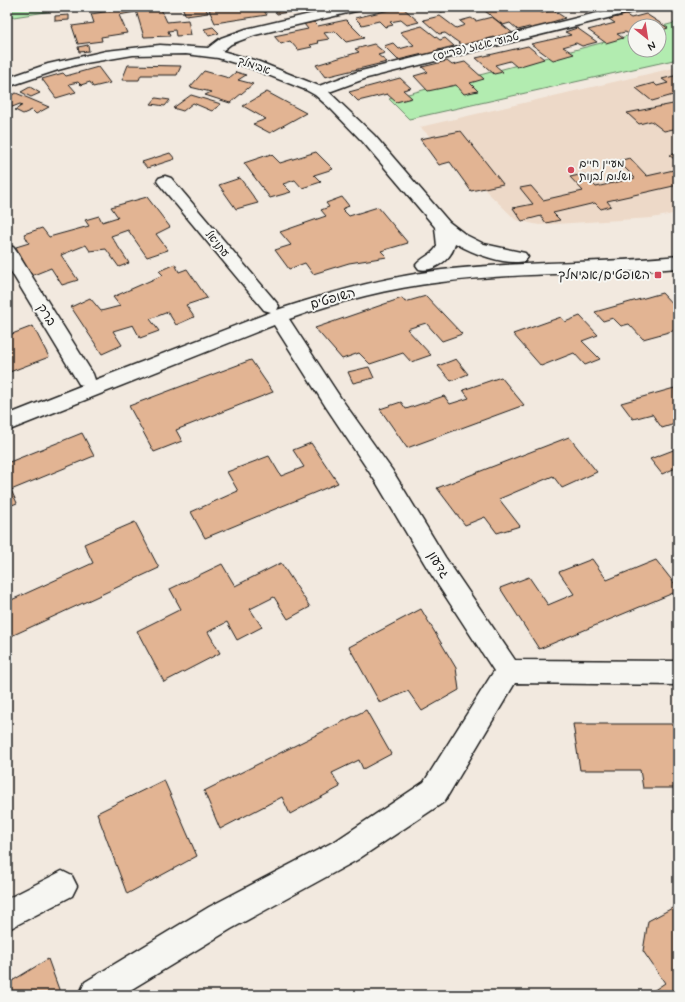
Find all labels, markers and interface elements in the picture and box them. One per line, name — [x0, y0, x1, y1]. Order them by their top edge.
north arrow — [627, 18, 667, 58]
street label: טבועי אגוז (פרייס) — [431, 29, 521, 65]
text: N — [645, 38, 658, 54]
street label: אבימלך — [236, 54, 272, 78]
place label: מעיין חיים ושלום לבנות — [579, 157, 631, 184]
marker: מעיין חיים ושלום לבנות — [566, 165, 576, 175]
street label: עתניאל — [202, 228, 233, 261]
place label: השופטים/אבימלך — [558, 267, 650, 284]
marker: השופטים/אבימלך — [653, 270, 663, 280]
street label: השופטים — [308, 284, 358, 314]
street label: ברק — [33, 301, 59, 329]
street label: גדעון — [423, 548, 453, 582]

